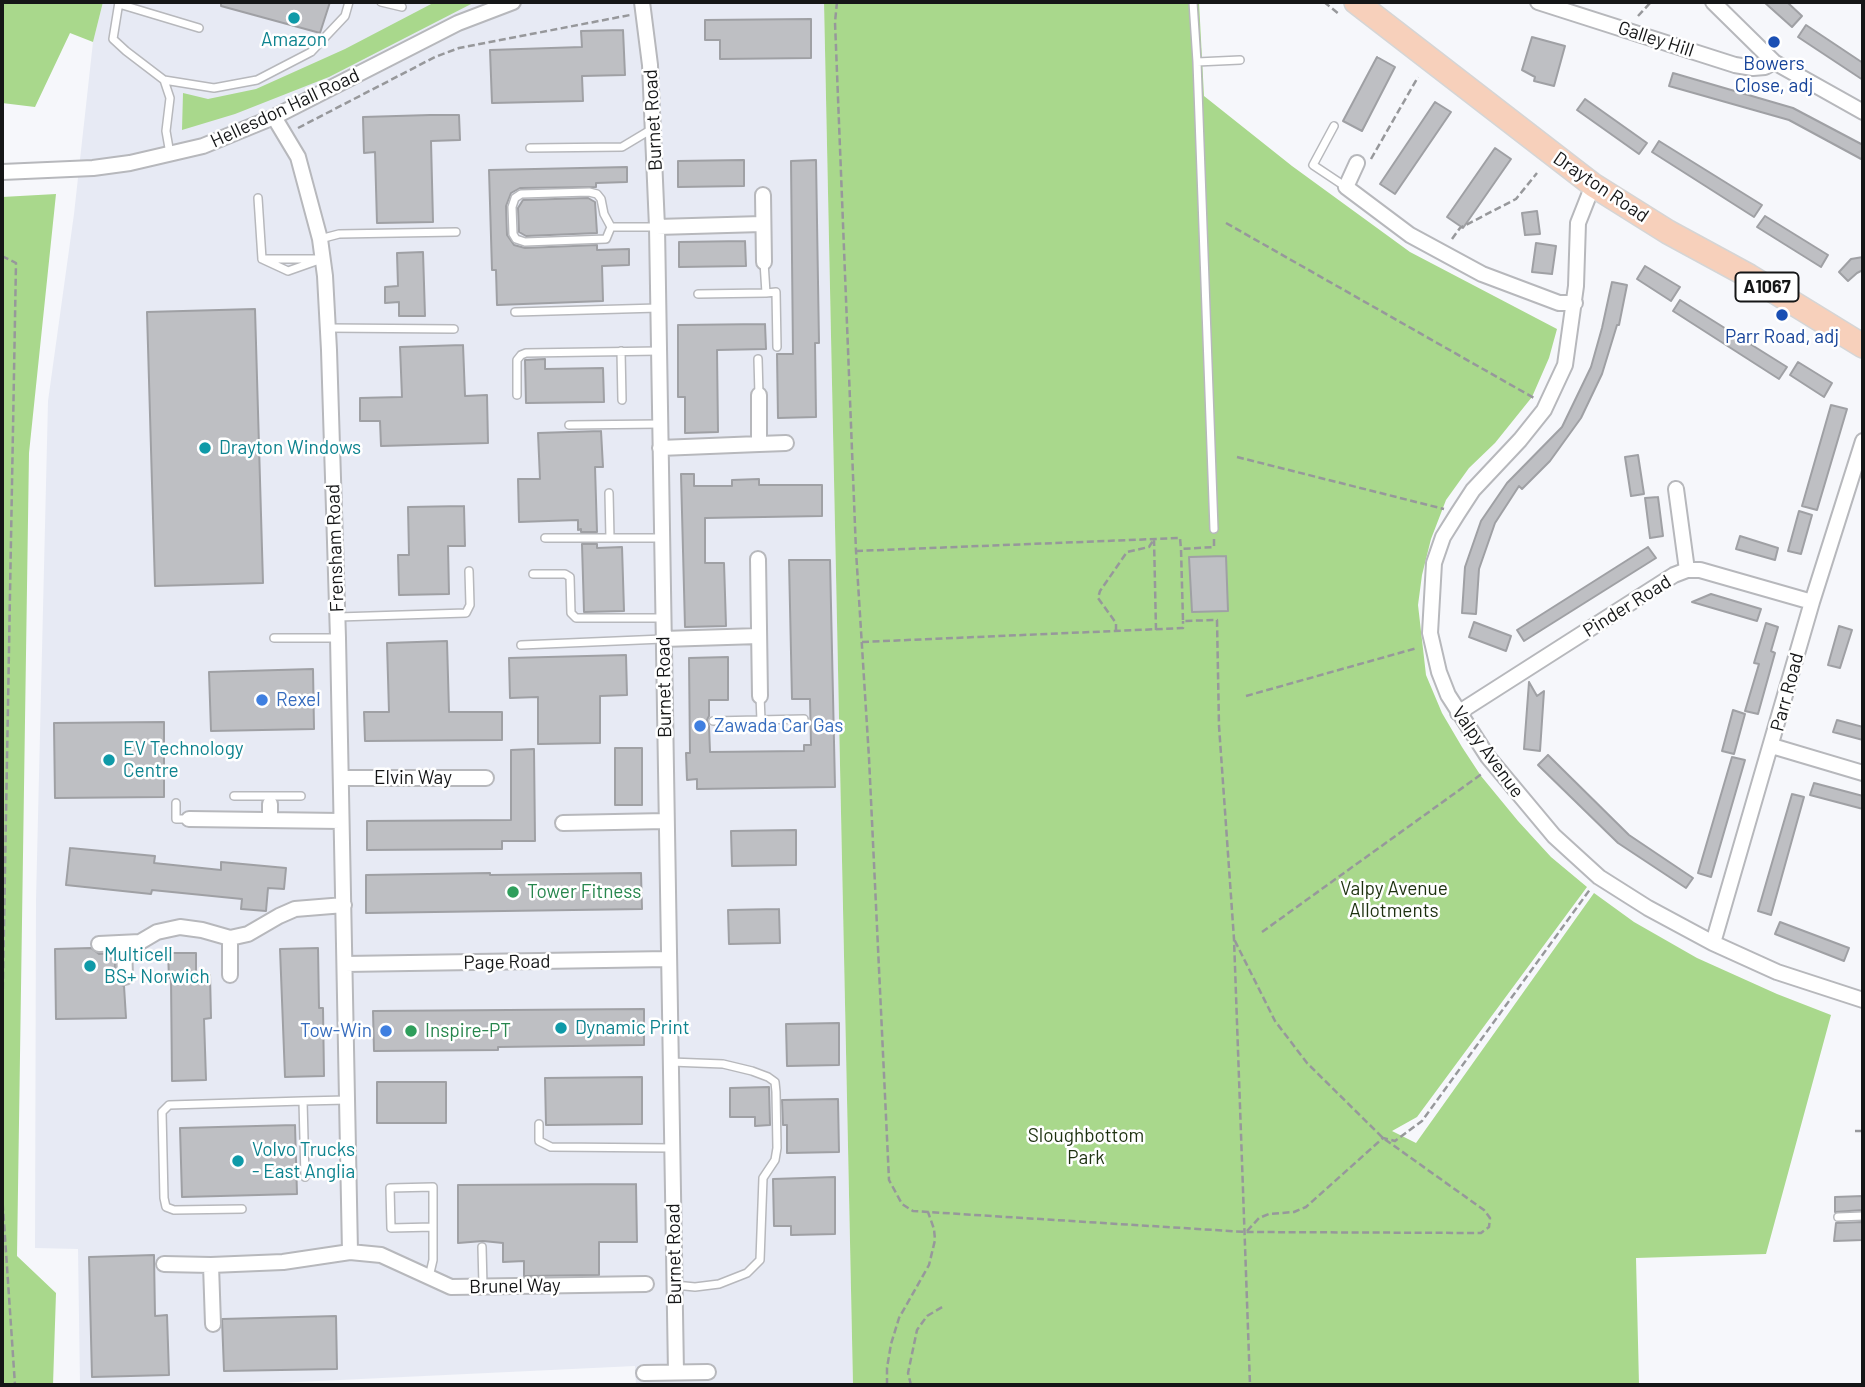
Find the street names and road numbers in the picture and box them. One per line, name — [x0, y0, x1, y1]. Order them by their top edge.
street label: Galley Hill — [1615, 16, 1697, 62]
street label: Hellesdon Hall Road — [207, 63, 363, 153]
street label: Burnet Road — [639, 69, 667, 171]
street label: Drayton Road — [1549, 147, 1653, 227]
road number: A1067 — [1736, 272, 1798, 302]
street label: Frensham Road — [321, 483, 349, 613]
street label: Pinder Road — [1579, 570, 1675, 642]
street label: Burnet Road — [652, 636, 676, 738]
street label: Parr Road — [1766, 650, 1808, 734]
street label: Valpy Avenue — [1447, 702, 1529, 802]
street label: Elvin Way — [374, 767, 452, 789]
street label: Page Road — [463, 950, 551, 974]
street label: Burnet Road — [662, 1203, 686, 1305]
street label: Brunel Way — [469, 1274, 561, 1298]

